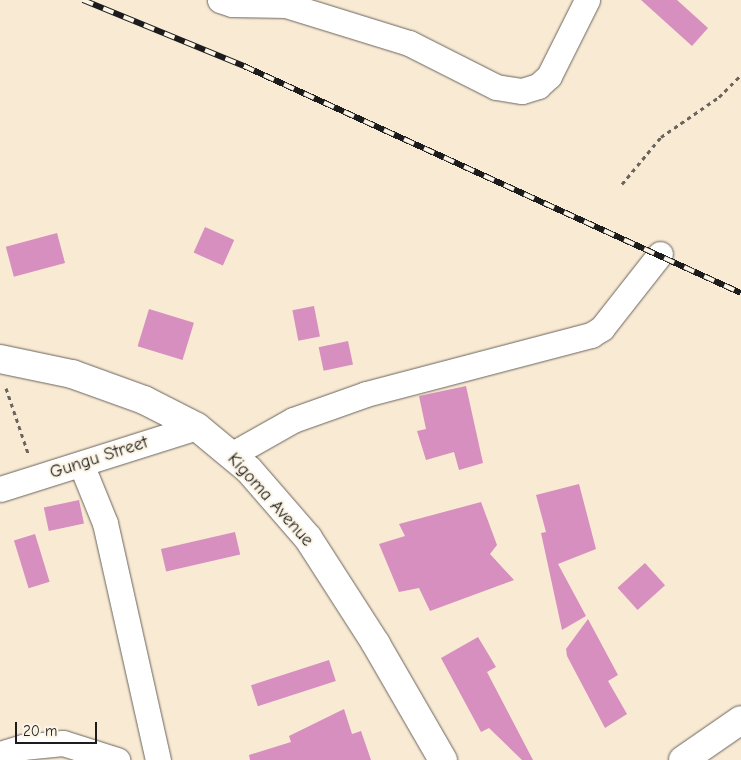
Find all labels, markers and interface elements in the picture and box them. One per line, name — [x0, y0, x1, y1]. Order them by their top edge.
street label: Gungu Street — [47, 432, 151, 484]
street label: Kigoma Avenue — [222, 449, 318, 551]
scale bar — [18, 712, 100, 744]
text: 20 m — [23, 722, 57, 740]

